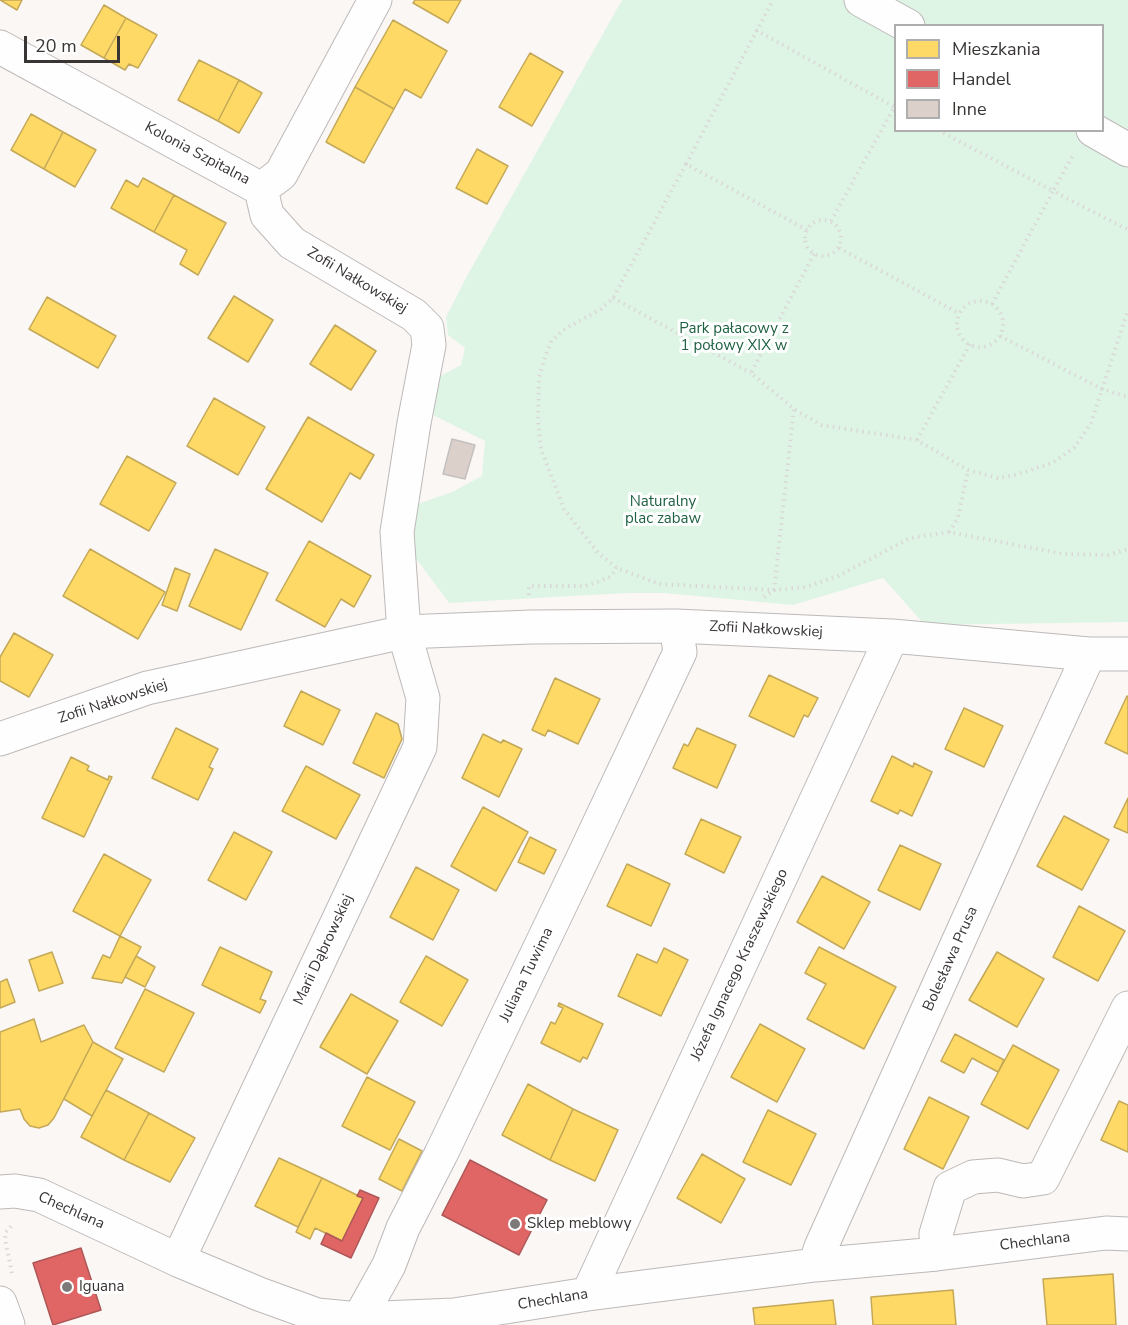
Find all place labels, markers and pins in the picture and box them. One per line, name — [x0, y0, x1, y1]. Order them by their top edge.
place label: Sklep meblowy — [527, 1215, 631, 1233]
marker: Sklep meblowy — [508, 1217, 522, 1231]
place label: Iguana — [79, 1278, 124, 1296]
marker: Iguana — [60, 1280, 74, 1294]

